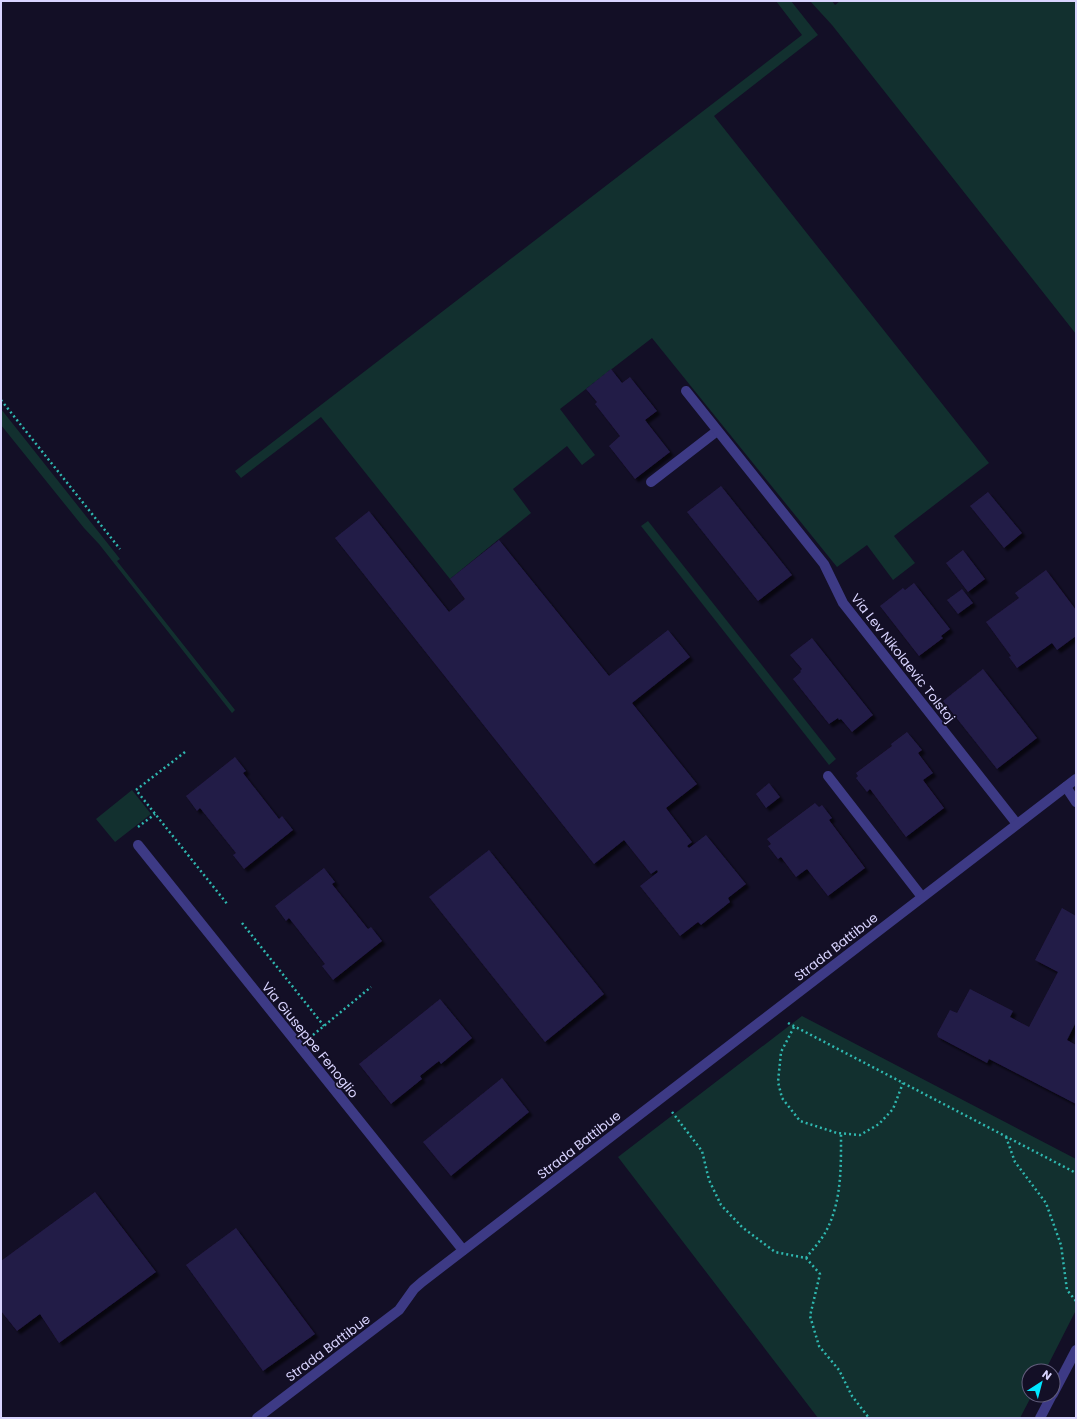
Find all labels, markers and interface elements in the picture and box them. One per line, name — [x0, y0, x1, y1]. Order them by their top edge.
street label: Via Lev Nikolaevic Tolstoj — [846, 589, 960, 727]
street label: Strada Battibue — [790, 908, 882, 986]
street label: Via Giuseppe Fenoglio — [257, 978, 363, 1102]
street label: Strada Battibue — [533, 1106, 625, 1184]
street label: Strada Battibue — [282, 1310, 374, 1386]
north arrow — [1021, 1363, 1061, 1403]
text: N — [1039, 1366, 1055, 1384]

